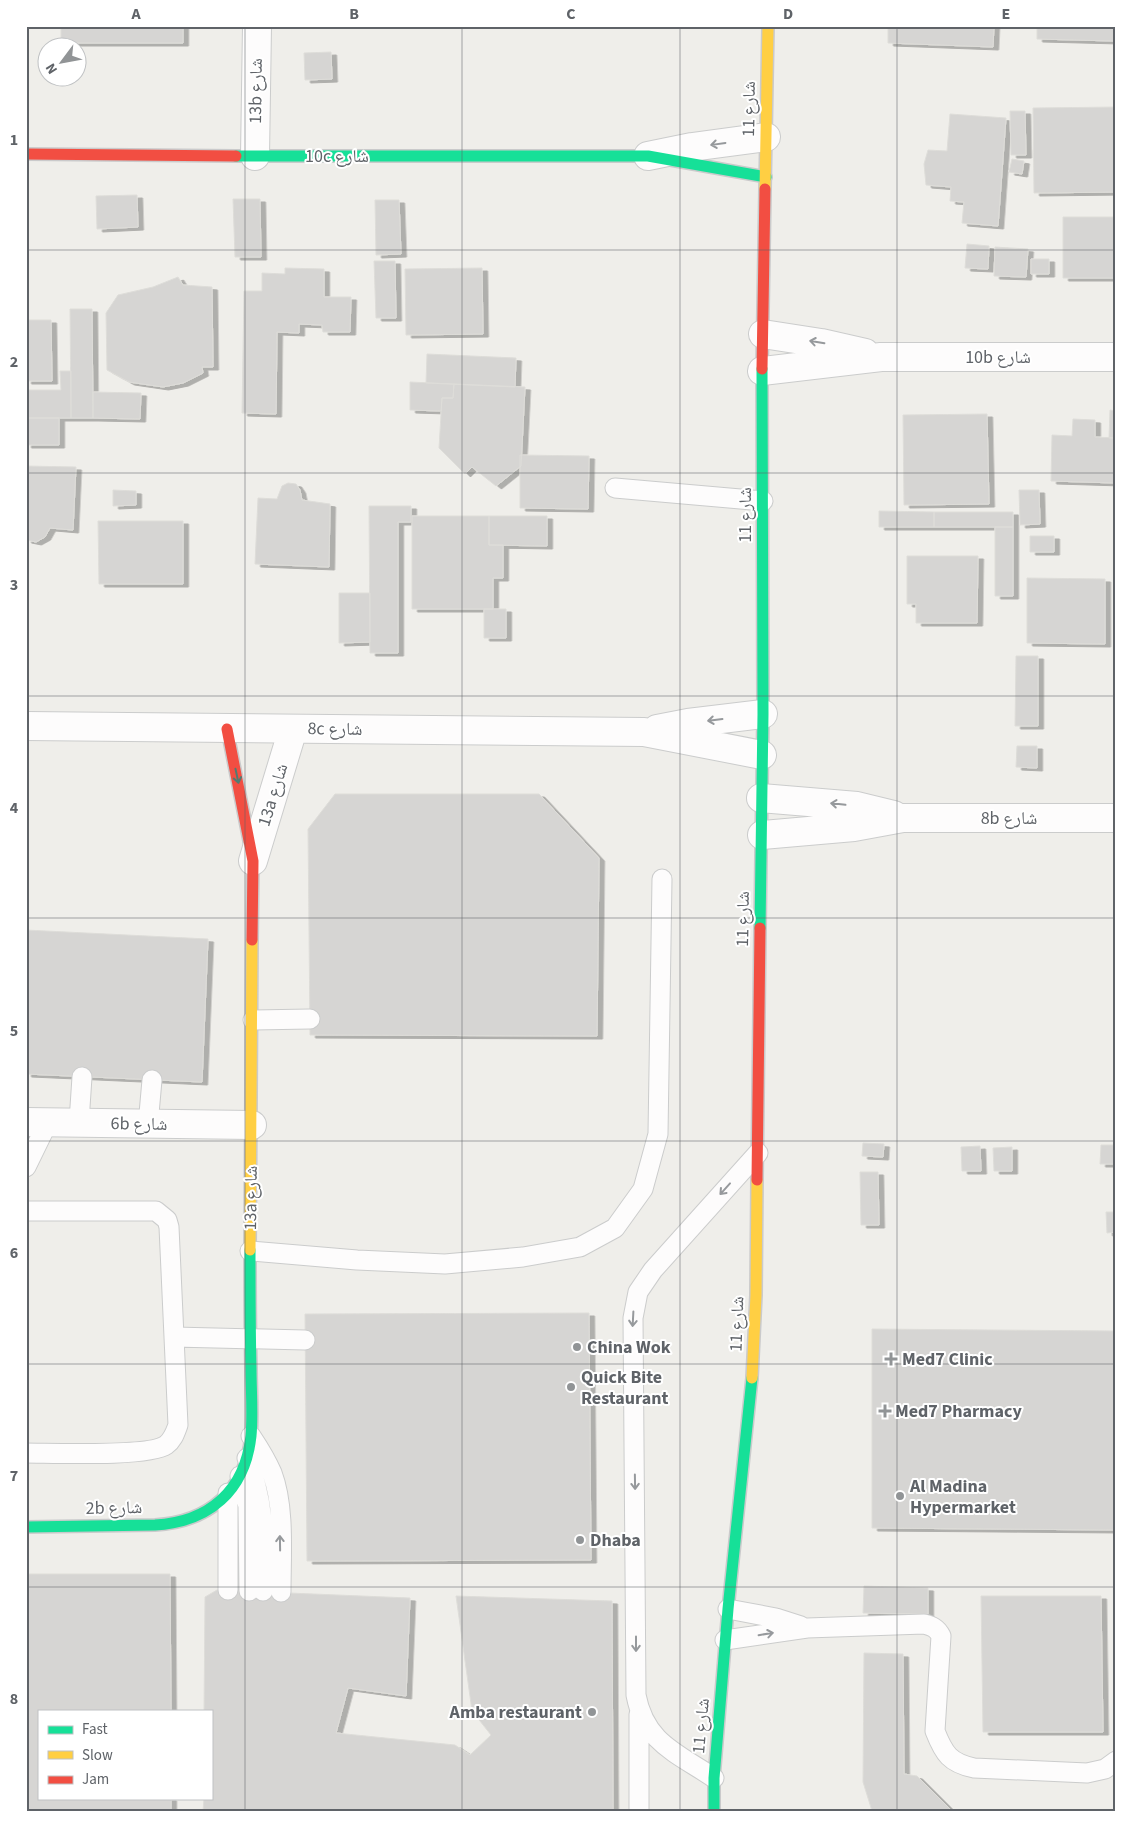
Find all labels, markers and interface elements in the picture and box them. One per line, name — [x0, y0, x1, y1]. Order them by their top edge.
text: A — [130, 3, 141, 25]
text: B — [349, 3, 359, 25]
text: C — [566, 3, 576, 25]
text: D — [783, 3, 793, 25]
text: E — [1002, 3, 1010, 25]
north arrow — [38, 38, 88, 88]
street label: 13b شارع — [243, 58, 269, 124]
text: N — [41, 59, 63, 78]
street label: شارع 11 — [736, 81, 762, 137]
text: 1 — [10, 129, 18, 151]
one-way arrow — [710, 139, 726, 149]
street label: 10c شارع — [305, 144, 369, 169]
one-way arrow — [809, 337, 825, 347]
street label: 10b شارع — [965, 345, 1031, 370]
text: 2 — [10, 351, 18, 373]
street label: شارع 11 — [733, 487, 758, 543]
text: 3 — [10, 574, 18, 596]
one-way arrow — [707, 715, 723, 725]
street label: 8c شارع — [307, 716, 363, 742]
street label: 13a شارع — [252, 760, 294, 830]
one-way arrow — [233, 768, 242, 784]
text: 4 — [10, 797, 19, 819]
one-way arrow — [830, 799, 846, 809]
street label: 8b شارع — [981, 806, 1037, 831]
street label: شارع 11 — [730, 891, 756, 947]
text: 5 — [10, 1020, 18, 1042]
street label: 6b شارع — [110, 1111, 168, 1137]
street label: 13a شارع — [238, 1165, 264, 1231]
one-way arrow — [719, 1183, 731, 1196]
text: 6 — [10, 1242, 18, 1264]
street label: شارع 11 — [724, 1296, 750, 1352]
one-way arrow — [629, 1311, 638, 1327]
place label: China Wok — [587, 1335, 671, 1360]
marker: China Wok — [571, 1341, 583, 1353]
place label: Med7 Clinic — [902, 1347, 993, 1372]
marker: Med7 Clinic — [884, 1352, 898, 1366]
place label: Quick Bite Restaurant — [581, 1365, 668, 1411]
marker: Quick Bite Restaurant — [565, 1381, 577, 1393]
place label: Med7 Pharmacy — [895, 1399, 1022, 1424]
marker: Med7 Pharmacy — [879, 1405, 891, 1417]
text: 7 — [10, 1465, 18, 1487]
one-way arrow — [630, 1473, 640, 1489]
place label: Al Madina Hypermarket — [909, 1474, 1016, 1520]
marker: Al Madina Hypermarket — [894, 1490, 906, 1502]
street label: 2b شارع — [85, 1495, 143, 1521]
place label: Dhaba — [590, 1528, 641, 1553]
marker: Dhaba — [574, 1534, 586, 1546]
one-way arrow — [276, 1535, 285, 1551]
one-way arrow — [758, 1628, 774, 1638]
one-way arrow — [631, 1636, 641, 1652]
text: 8 — [10, 1688, 18, 1710]
street label: شارع 11 — [686, 1697, 716, 1755]
place label: Amba restaurant — [449, 1700, 582, 1725]
marker: Amba restaurant — [586, 1706, 598, 1718]
legend — [38, 1710, 212, 1800]
text: Fast — [82, 1719, 108, 1740]
text: Slow — [82, 1745, 113, 1766]
text: Jam — [82, 1769, 109, 1790]

